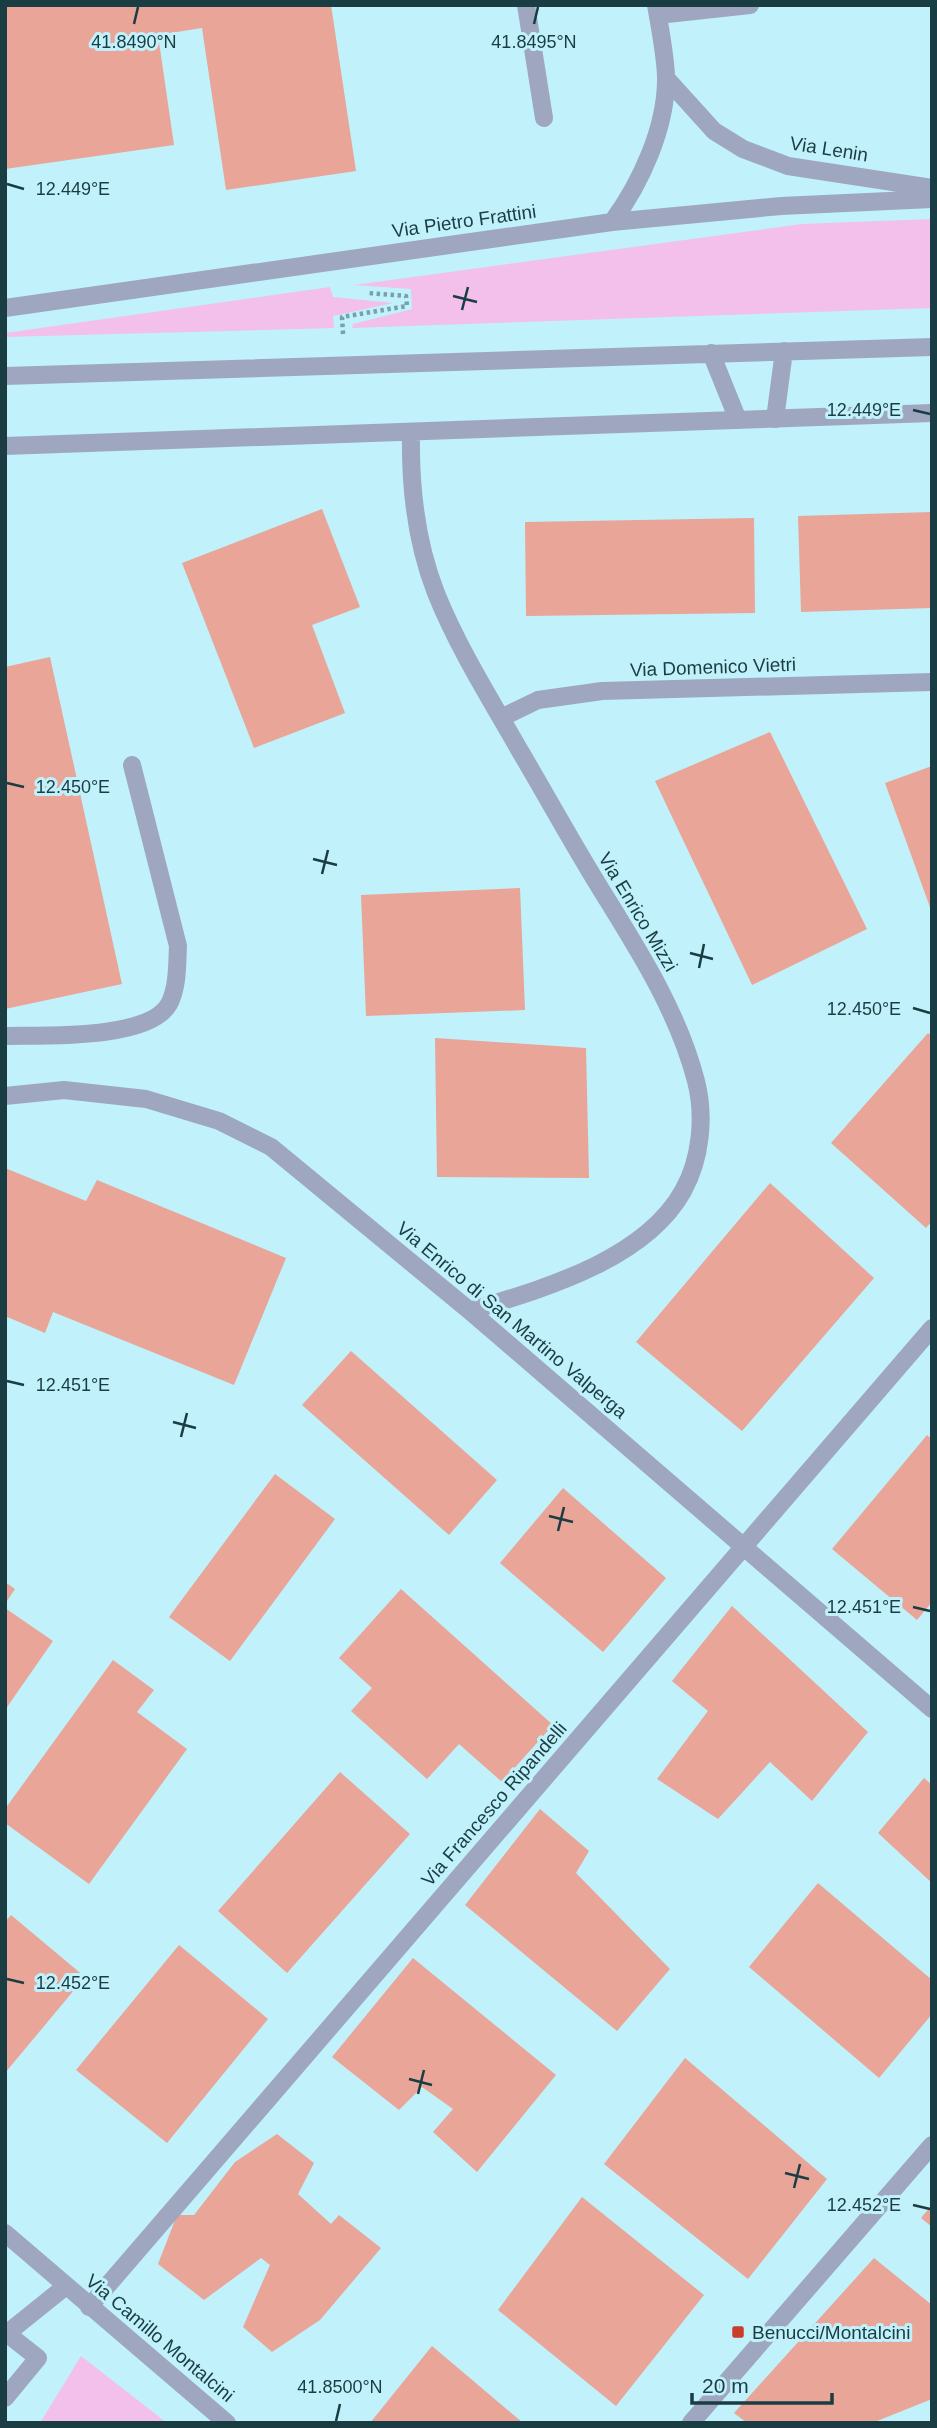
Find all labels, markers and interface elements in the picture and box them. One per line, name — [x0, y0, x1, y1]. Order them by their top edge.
text: 41.8490°N — [91, 32, 177, 52]
text: 41.8495°N — [491, 32, 577, 52]
street label: Via Lenin — [788, 132, 870, 166]
text: 12.449°E — [36, 179, 110, 199]
street label: Via Pietro Frattini — [391, 200, 537, 242]
text: 12.449°E — [827, 400, 901, 420]
street label: Via Domenico Vietri — [630, 654, 796, 680]
text: 12.450°E — [36, 777, 110, 797]
street label: Via Enrico Mizzi — [594, 849, 682, 975]
text: 12.450°E — [827, 999, 901, 1019]
street label: Via Enrico di San Martino Valperga — [393, 1217, 632, 1423]
text: 12.451°E — [36, 1375, 110, 1395]
text: 12.451°E — [827, 1597, 901, 1617]
street label: Via Francesco Ripandelli — [417, 1718, 571, 1890]
text: 12.452°E — [36, 1973, 110, 1993]
text: 12.452°E — [827, 2195, 901, 2215]
street label: Via Camillo Montalcini — [82, 2270, 238, 2406]
place label: Benucci/Montalcini — [752, 2322, 910, 2343]
marker: Benucci/Montalcini — [730, 2324, 746, 2340]
scale bar — [692, 2362, 832, 2406]
text: 20 m — [702, 2374, 749, 2397]
text: 41.8500°N — [297, 2377, 383, 2397]

